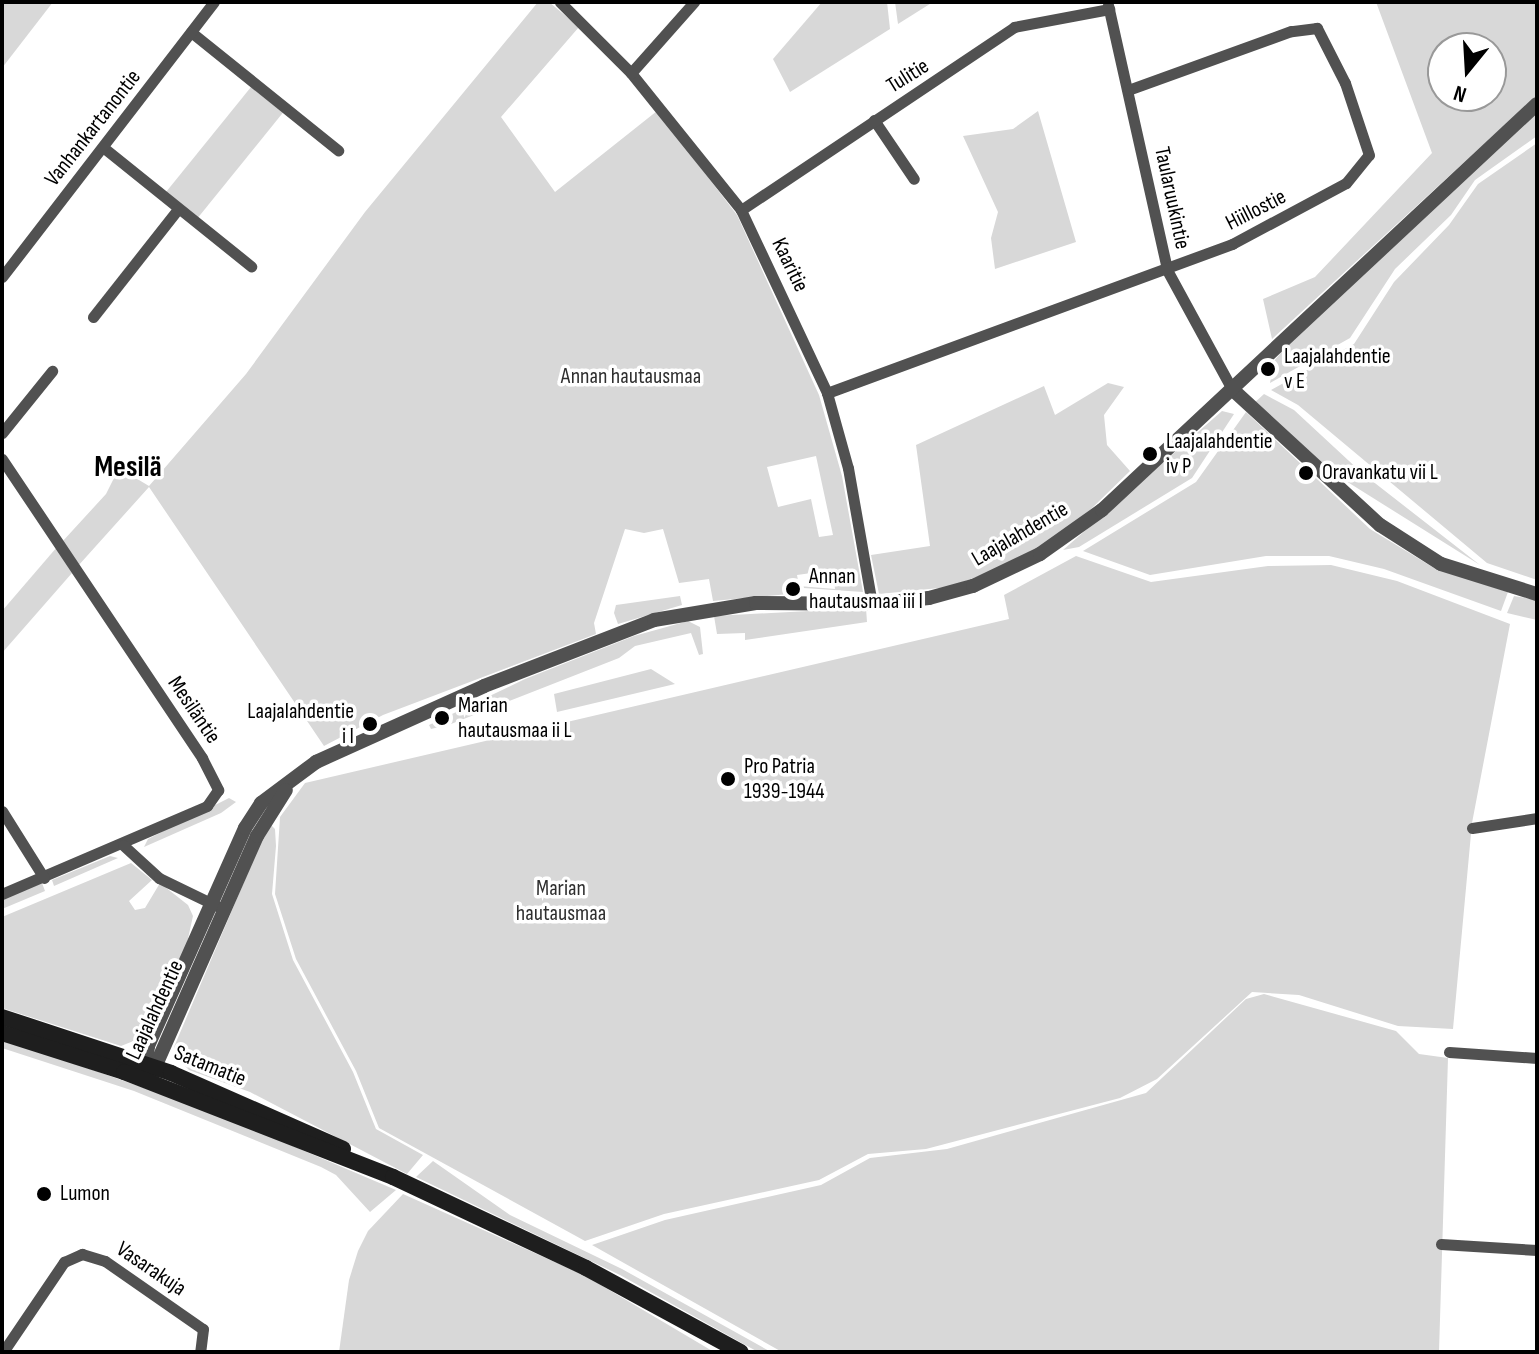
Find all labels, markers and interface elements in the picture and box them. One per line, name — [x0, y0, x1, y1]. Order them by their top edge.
north arrow — [1427, 32, 1507, 112]
street label: Tulitie — [882, 53, 934, 99]
street label: Vanhankartanontie — [39, 64, 147, 192]
text: N — [1450, 79, 1470, 108]
street label: Taularuukintie — [1148, 144, 1196, 252]
street label: Hiillostie — [1221, 184, 1291, 236]
street label: Kaaritie — [766, 234, 814, 296]
place label: Laajalahdentie v E — [1284, 343, 1391, 394]
marker: Laajalahdentie v E — [1259, 360, 1277, 378]
park label: Annan hautausmaa — [561, 364, 701, 390]
place label: Laajalahdentie iv P — [1166, 428, 1273, 480]
marker: Laajalahdentie iv P — [1141, 445, 1159, 463]
district label: Mesilä — [94, 449, 162, 485]
place label: Oravankatu vii L — [1322, 460, 1438, 486]
marker: Oravankatu vii L — [1297, 464, 1315, 482]
street label: Laajalahdentie — [967, 496, 1073, 572]
place label: Annan hautausmaa iii I — [809, 563, 923, 614]
marker: Annan hautausmaa iii I — [784, 580, 802, 598]
street label: Mesiläntie — [162, 671, 226, 749]
place label: Marian hautausmaa ii L — [458, 692, 572, 744]
place label: Laajalahdentie i I — [247, 698, 354, 750]
marker: Marian hautausmaa ii L — [433, 709, 451, 727]
marker: Laajalahdentie i I — [361, 715, 379, 733]
place label: Pro Patria 1939-1944 — [744, 753, 824, 804]
marker: Pro Patria 1939-1944 — [719, 770, 737, 788]
park label: Marian hautausmaa — [516, 875, 606, 926]
street label: Laajalahdentie — [120, 956, 190, 1064]
street label: Satamatie — [170, 1040, 250, 1092]
place label: Lumon — [60, 1181, 110, 1207]
marker: Lumon — [35, 1185, 53, 1203]
street label: Vasarakuja — [111, 1236, 191, 1302]

